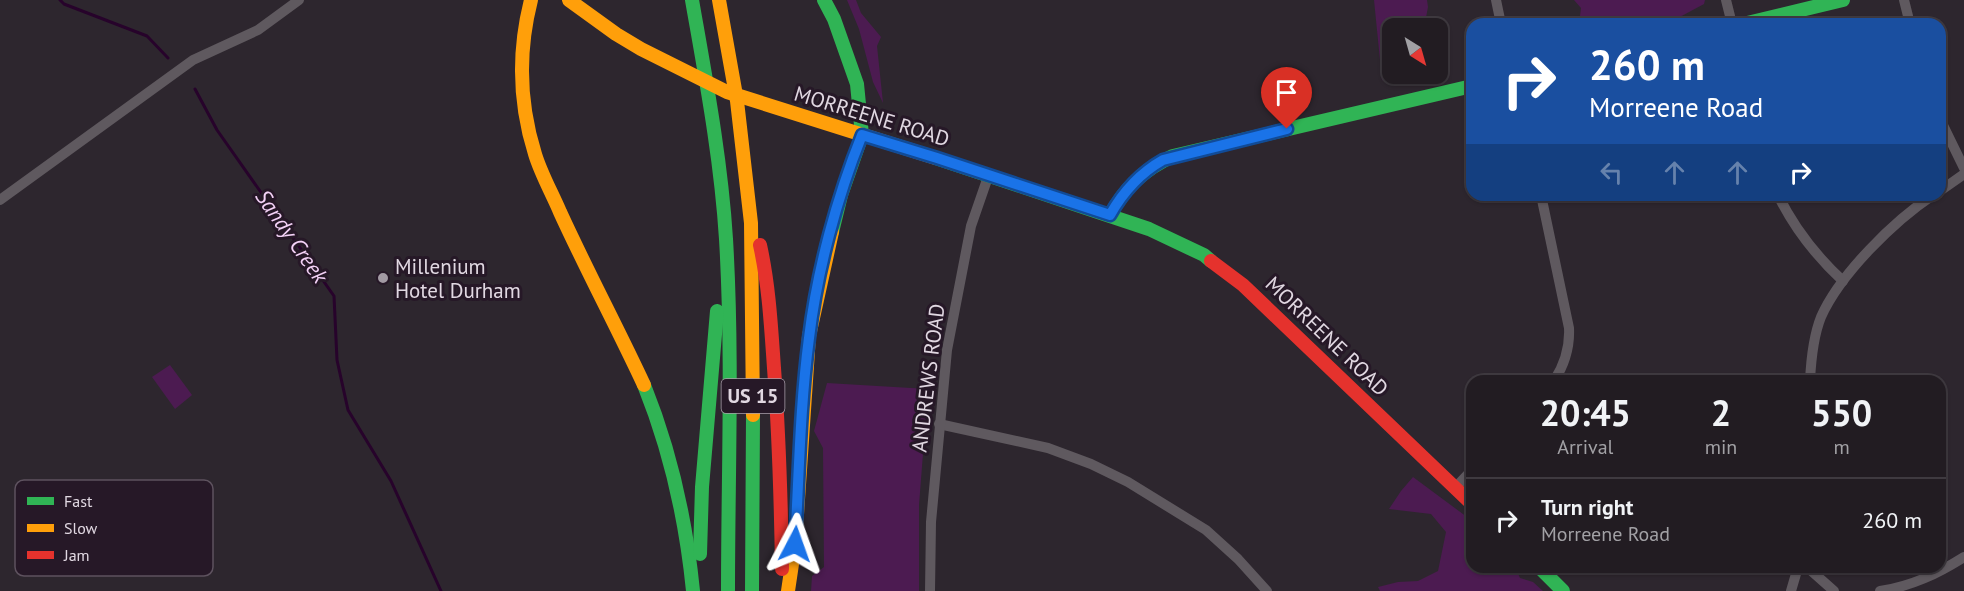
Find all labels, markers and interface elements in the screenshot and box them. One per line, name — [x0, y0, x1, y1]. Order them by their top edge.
north arrow — [1382, 18, 1448, 84]
map controls — [1382, 18, 1448, 84]
text: 260 m — [1589, 37, 1705, 92]
icon: right — [1490, 42, 1568, 120]
pin — [1261, 67, 1312, 129]
icon: arrive — [1270, 76, 1303, 109]
street label: MORREENE ROAD — [791, 80, 953, 152]
text: Morreene Road — [1589, 90, 1763, 124]
icon: left — [1595, 156, 1628, 189]
icon: ahead — [1658, 156, 1691, 189]
icon: ahead — [1721, 156, 1754, 189]
icon: right — [1784, 156, 1817, 189]
water label: Sandy Creek — [250, 184, 335, 289]
place label: Millenium Hotel Durham — [395, 253, 521, 304]
street label: MORREENE ROAD — [1260, 270, 1394, 402]
marker: Millenium Hotel Durham — [376, 271, 390, 285]
street label: ANDREWS ROAD — [905, 302, 951, 454]
road number: US 15 — [722, 379, 784, 413]
text: 20:45 — [1540, 389, 1631, 436]
text: 2 — [1711, 389, 1731, 436]
text: 550 — [1811, 389, 1872, 436]
text: Arrival — [1557, 434, 1613, 460]
text: min — [1705, 434, 1737, 460]
text: m — [1834, 434, 1850, 460]
legend — [15, 480, 213, 576]
text: Fast — [64, 491, 93, 511]
text: Turn right — [1541, 493, 1633, 521]
icon: right — [1490, 504, 1523, 537]
text: 260 m — [1862, 506, 1922, 534]
position arrow — [763, 512, 827, 576]
text: Slow — [64, 518, 98, 538]
text: Morreene Road — [1541, 521, 1670, 547]
text: Jam — [63, 545, 90, 565]

